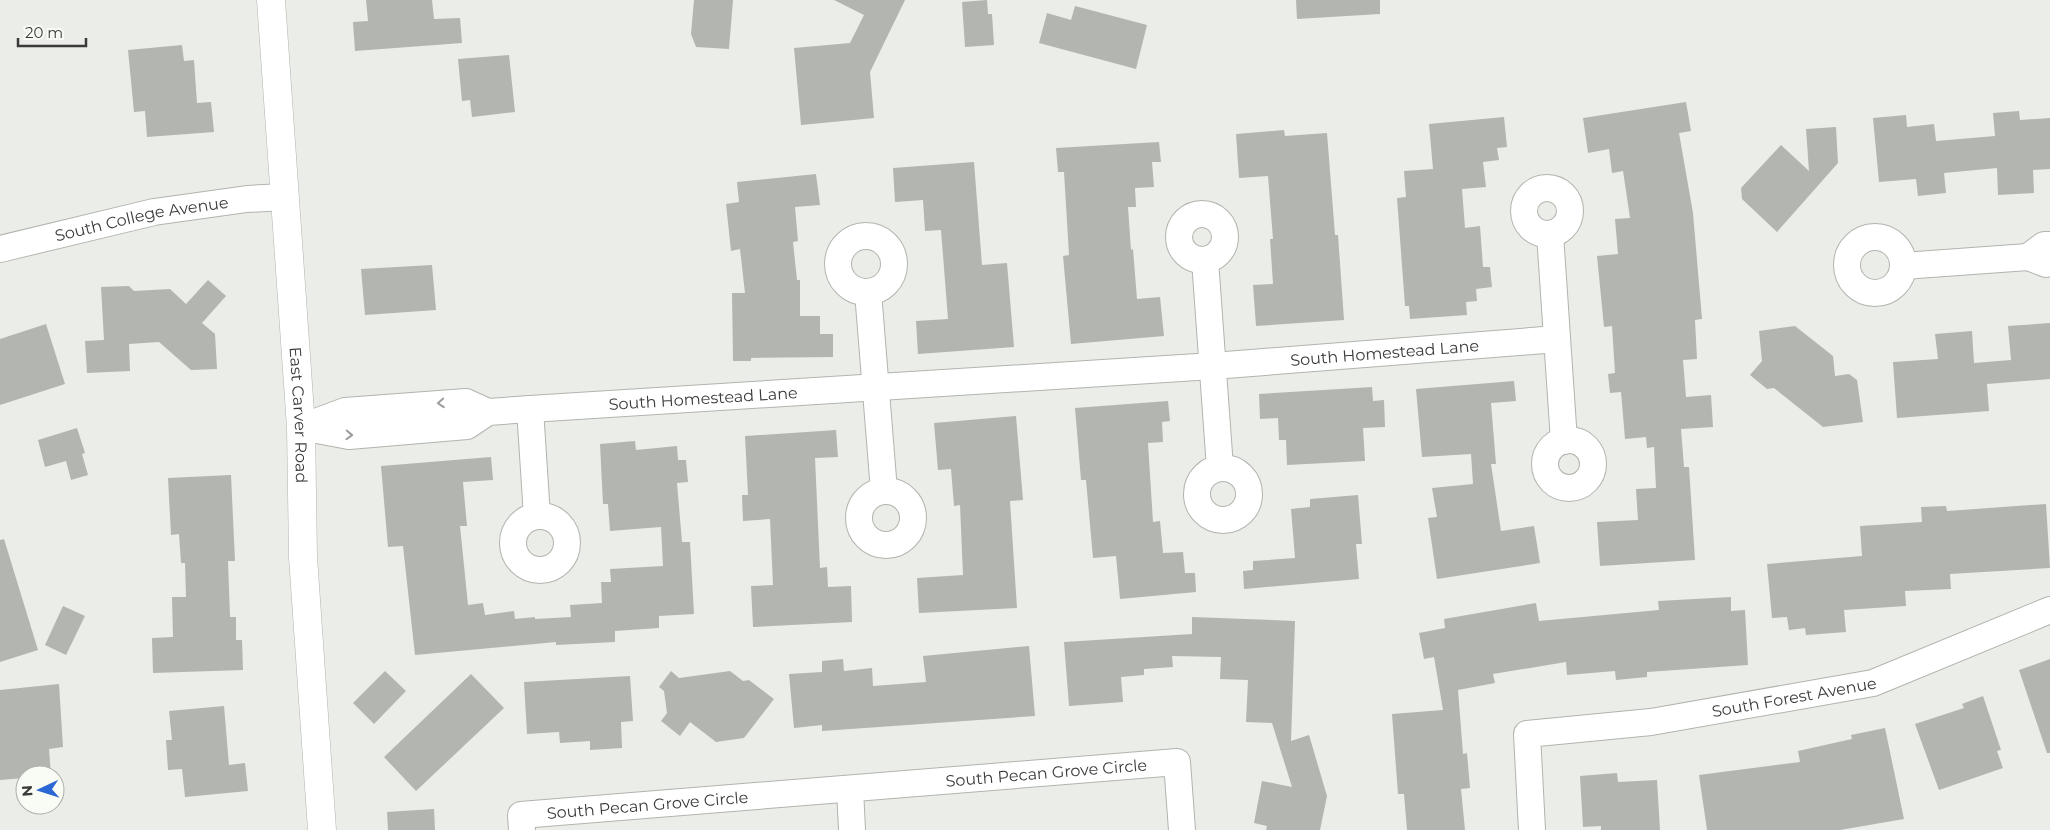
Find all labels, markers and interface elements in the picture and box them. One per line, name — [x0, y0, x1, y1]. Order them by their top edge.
scale bar — [18, 15, 85, 47]
text: 20 m — [25, 23, 63, 42]
street label: South College Avenue — [53, 192, 230, 245]
street label: South Homestead Lane — [1289, 336, 1480, 369]
street label: East Carver Road — [286, 346, 311, 483]
street label: South Homestead Lane — [608, 383, 798, 414]
one-way arrow — [437, 398, 445, 409]
one-way arrow — [346, 429, 354, 440]
street label: South Forest Avenue — [1710, 673, 1878, 721]
street label: South Pecan Grove Circle — [945, 755, 1148, 790]
north arrow — [15, 765, 65, 815]
text: N — [18, 785, 36, 797]
street label: South Pecan Grove Circle — [546, 787, 749, 822]

